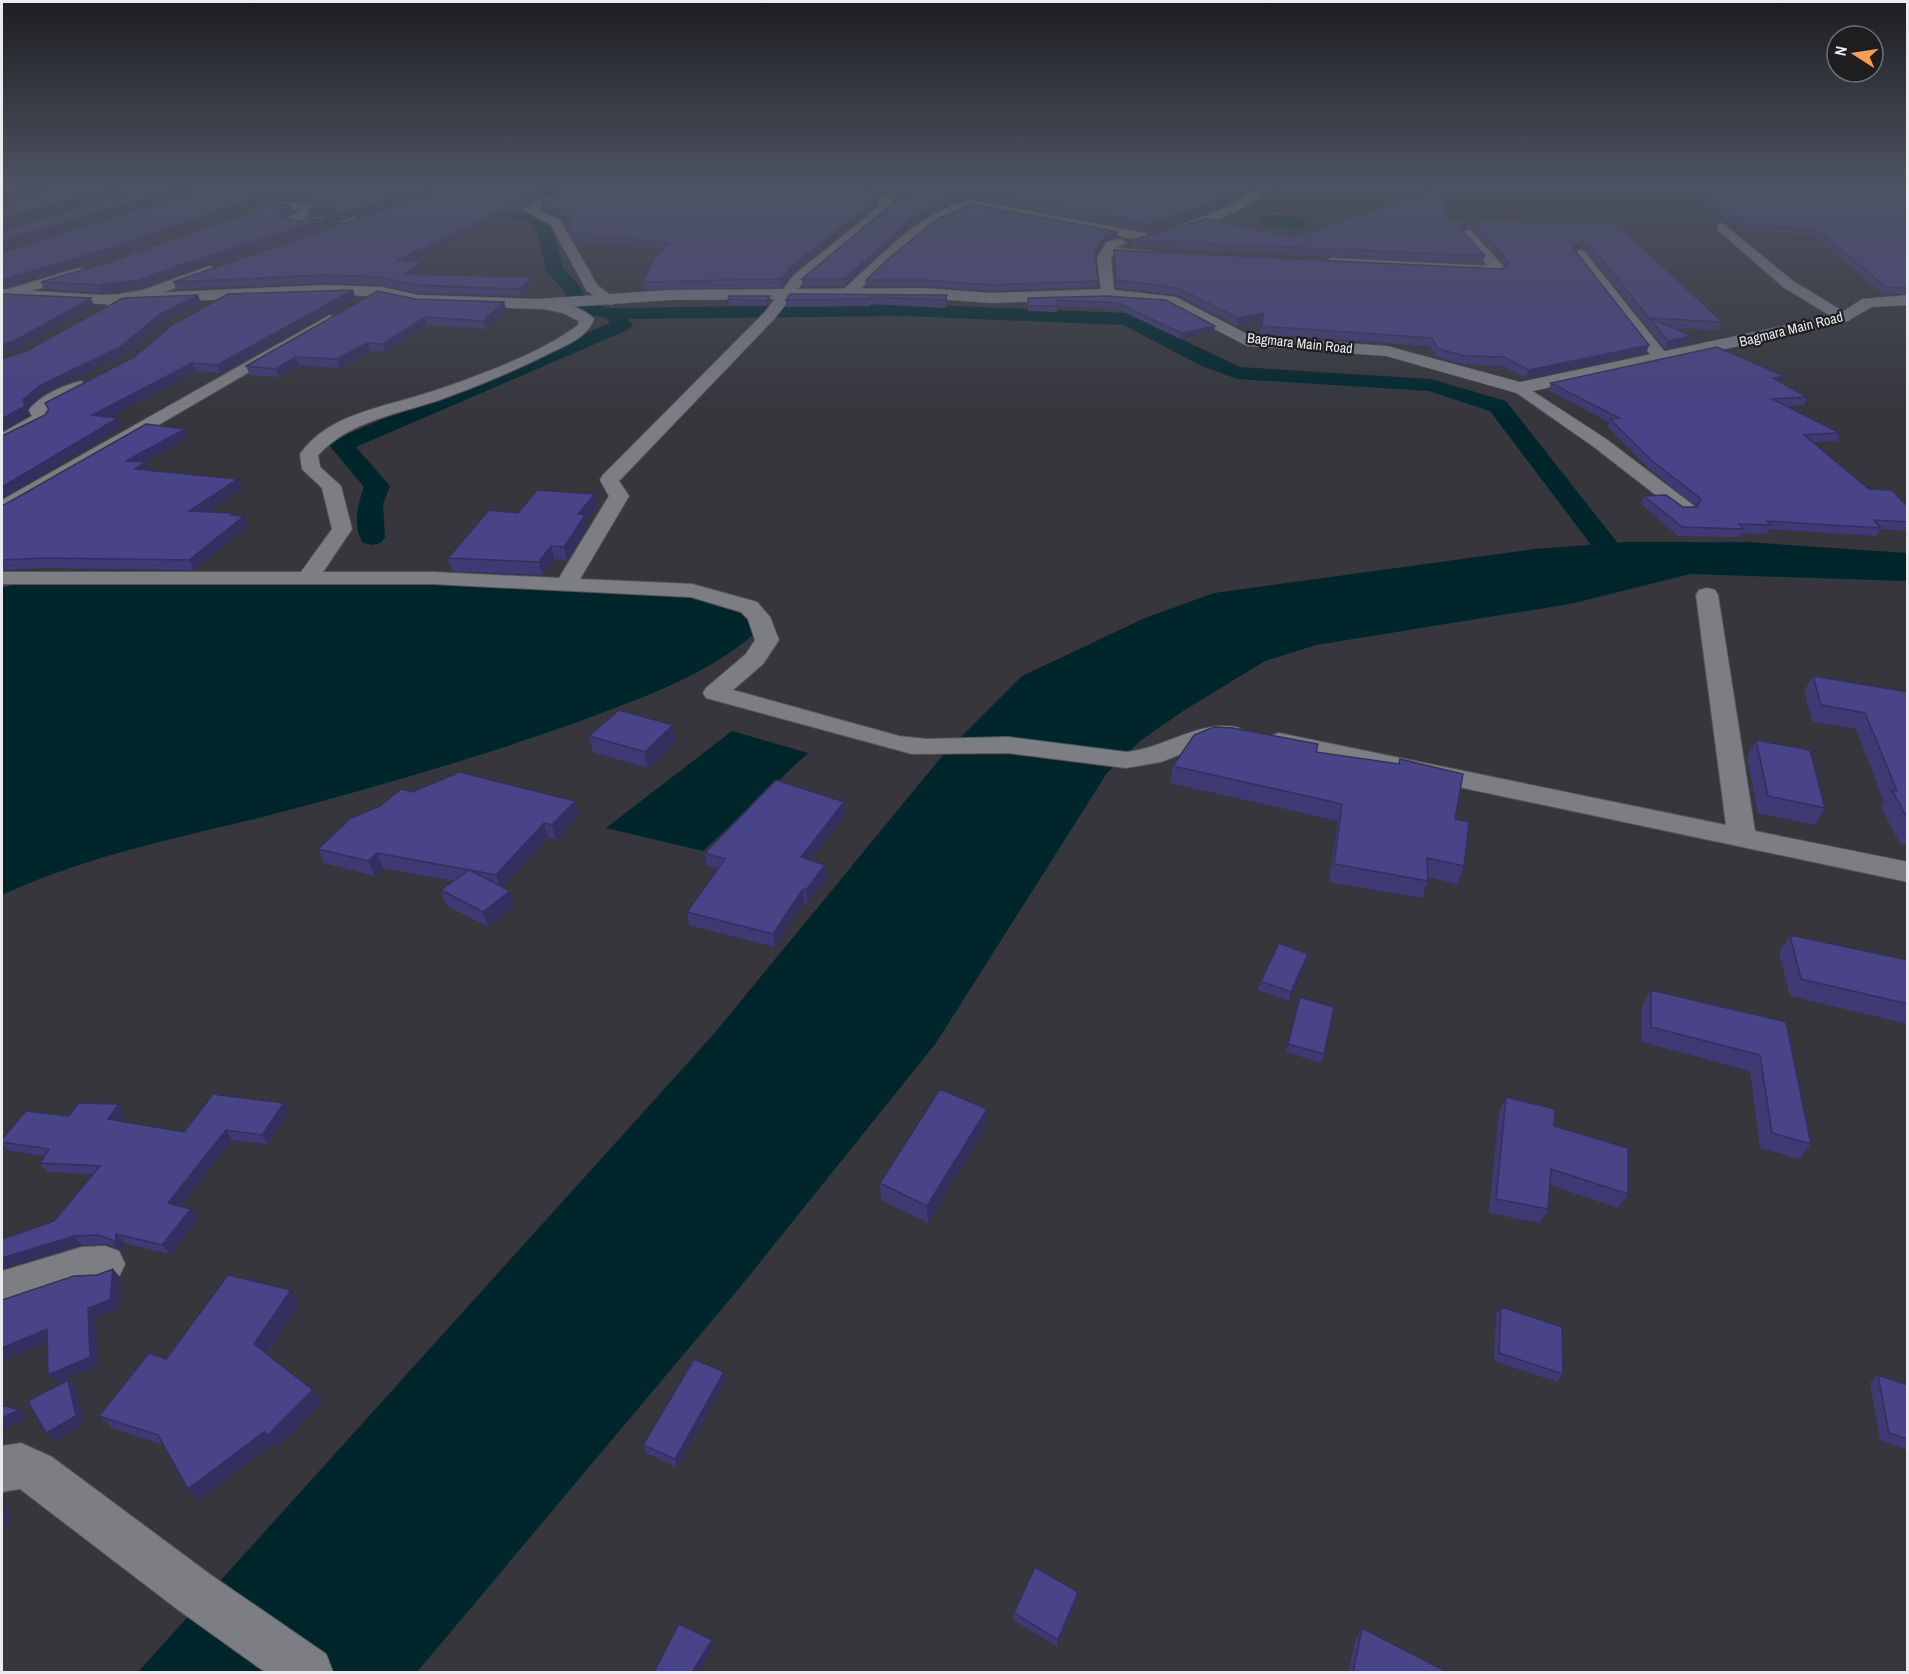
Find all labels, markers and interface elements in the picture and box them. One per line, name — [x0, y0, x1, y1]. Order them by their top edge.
north arrow — [1825, 24, 1885, 84]
text: N — [1829, 44, 1852, 58]
street label: Bagmara Main Road — [1737, 307, 1845, 351]
street label: Bagmara Main Road — [1246, 329, 1354, 357]

